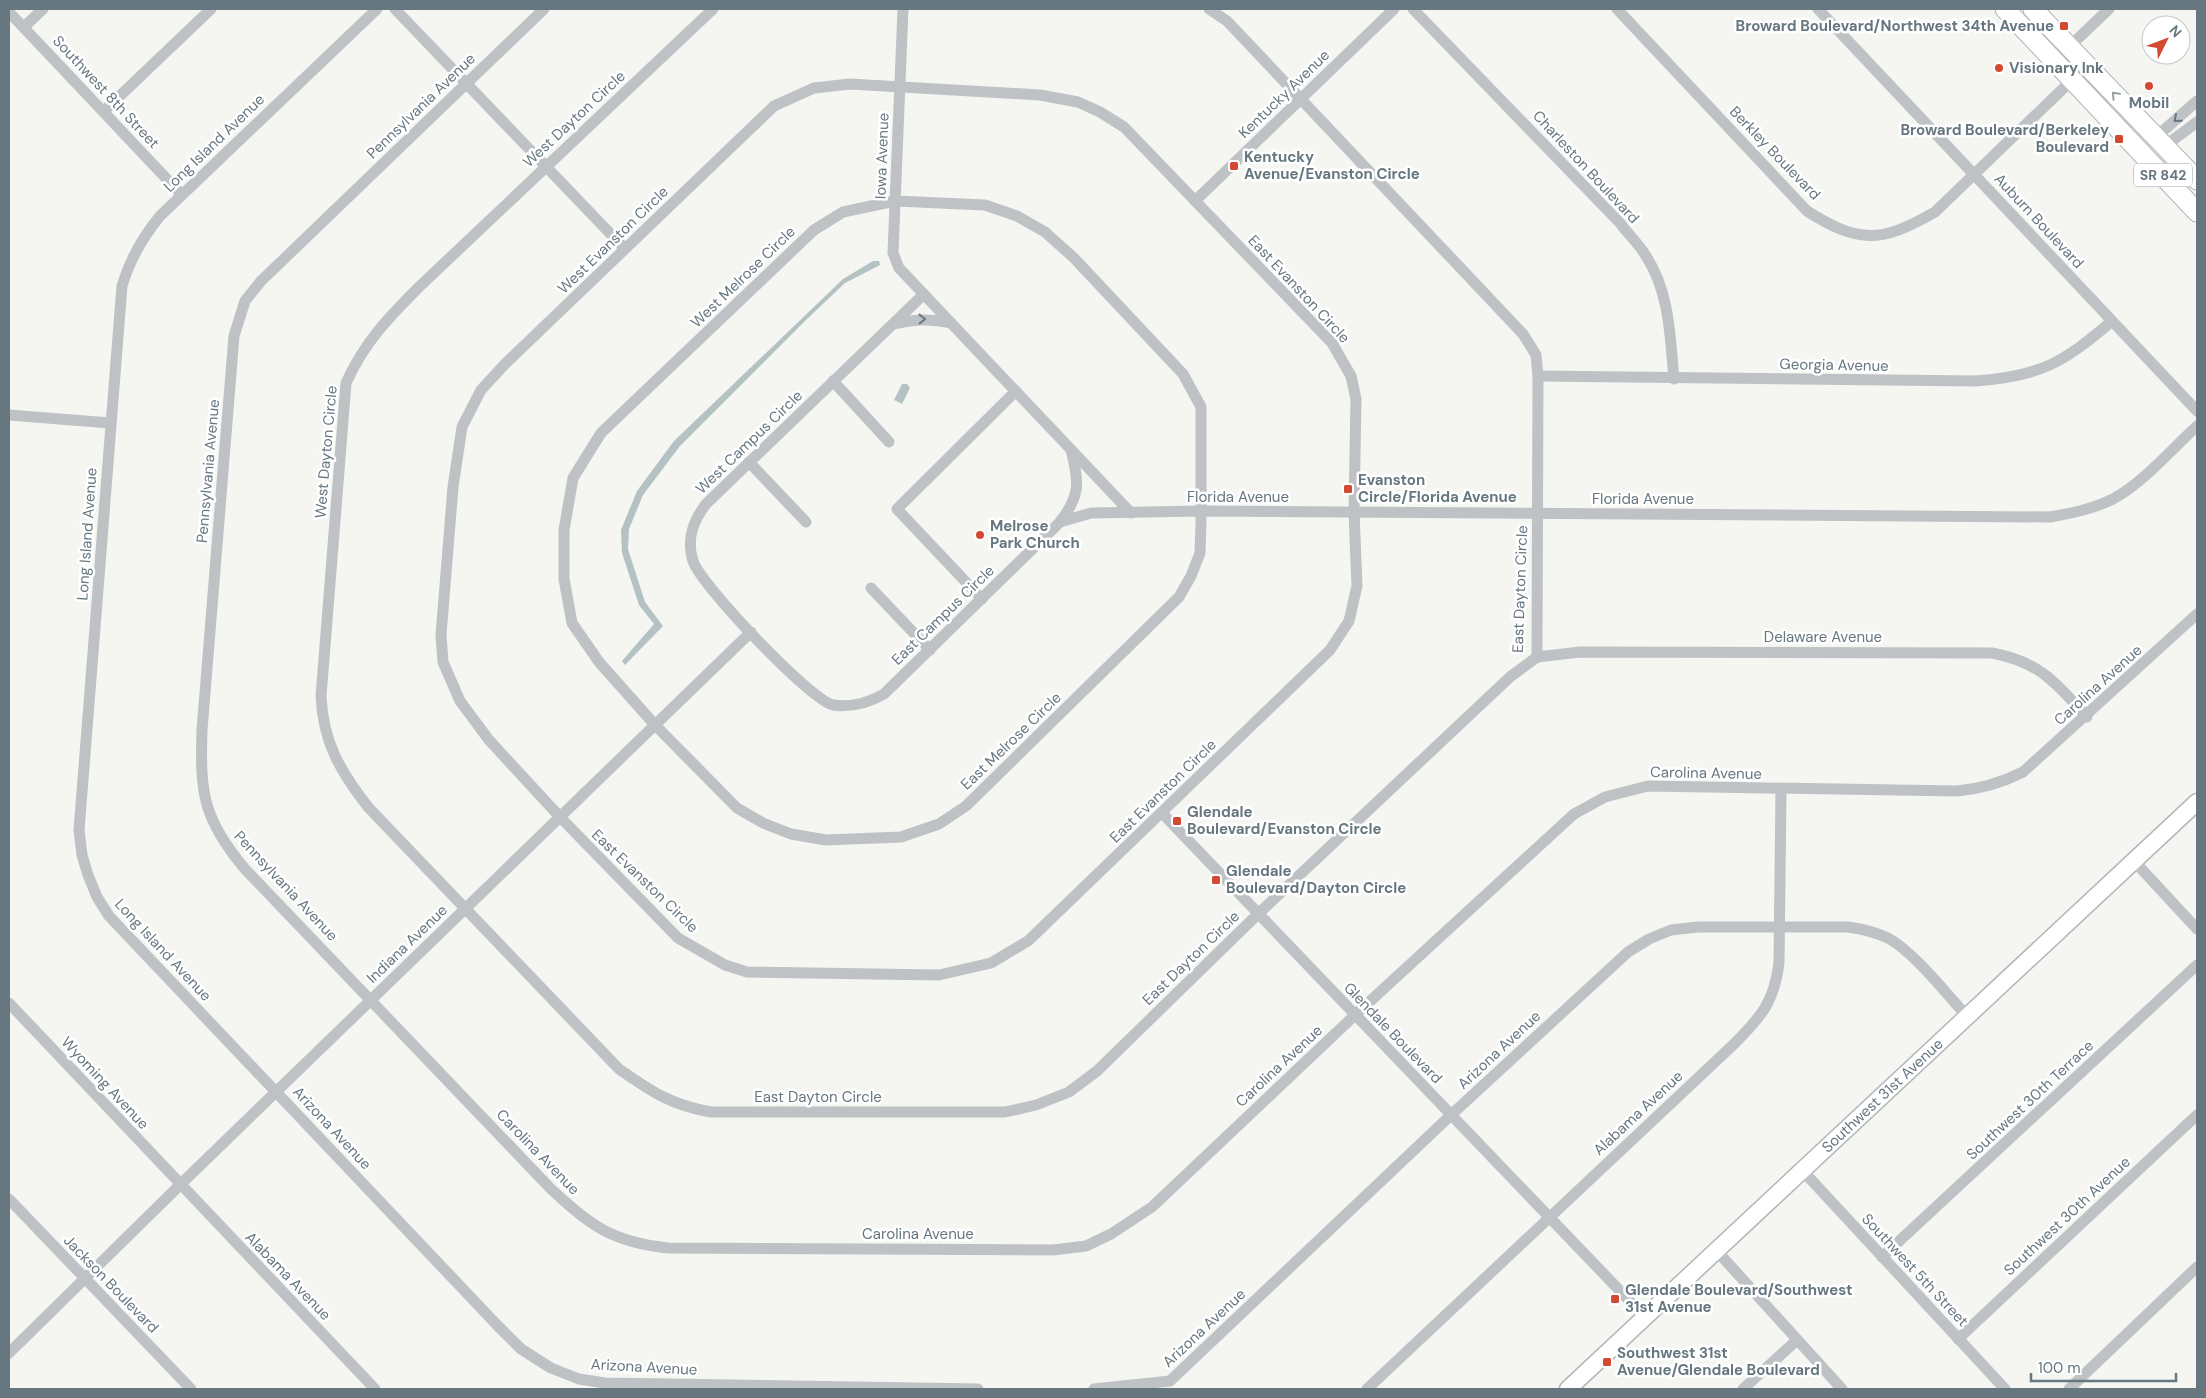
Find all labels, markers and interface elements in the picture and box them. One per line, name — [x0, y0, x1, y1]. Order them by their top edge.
north arrow — [2141, 15, 2191, 65]
place label: Broward Boulevard/Northwest 34th Avenue — [1736, 16, 2054, 36]
marker: Broward Boulevard/Northwest 34th Avenue — [2058, 20, 2070, 32]
text: N — [2166, 21, 2186, 41]
street label: Southwest 8th Street — [48, 31, 164, 153]
street label: Kentucky Avenue — [1234, 45, 1334, 143]
street label: Pennsylvania Avenue — [362, 49, 480, 163]
place label: Visionary Ink — [2009, 58, 2104, 78]
marker: Visionary Ink — [1993, 62, 2005, 74]
street label: West Dayton Circle — [518, 66, 630, 172]
marker: Mobil — [2143, 80, 2155, 92]
street label: Long Island Avenue — [159, 90, 269, 196]
one-way arrow — [2112, 92, 2121, 101]
place label: Mobil — [2129, 93, 2169, 113]
street label: Berkley Boulevard — [1725, 102, 1825, 204]
street label: Charleston Boulevard — [1528, 106, 1644, 228]
street label: Iowa Avenue — [870, 112, 894, 200]
one-way arrow — [2173, 113, 2182, 122]
place label: Broward Boulevard/Berkeley Boulevard — [1900, 120, 2109, 157]
marker: Broward Boulevard/Berkeley Boulevard — [2113, 133, 2125, 145]
place label: Kentucky Avenue/Evanston Circle — [1244, 147, 1420, 184]
marker: Kentucky Avenue/Evanston Circle — [1228, 160, 1240, 172]
road number: SR 842 — [2134, 164, 2192, 186]
street label: Auburn Boulevard — [1990, 169, 2088, 273]
street label: West Evanston Circle — [553, 182, 673, 298]
street label: West Melrose Circle — [686, 222, 800, 332]
street label: East Evanston Circle — [1244, 231, 1354, 347]
one-way arrow — [918, 314, 926, 325]
street label: Georgia Avenue — [1779, 354, 1889, 376]
street label: West Dayton Circle — [310, 385, 342, 519]
street label: West Campus Circle — [691, 386, 807, 498]
street label: Pennsylvania Avenue — [192, 398, 224, 544]
street label: Long Island Avenue — [72, 467, 102, 601]
place label: Evanston Circle/Florida Avenue — [1358, 470, 1517, 507]
marker: Evanston Circle/Florida Avenue — [1342, 483, 1354, 495]
street label: Florida Avenue — [1187, 487, 1289, 507]
street label: Florida Avenue — [1592, 489, 1694, 509]
place label: Melrose Park Church — [990, 516, 1080, 553]
street label: East Dayton Circle — [1508, 525, 1532, 653]
marker: Melrose Park Church — [974, 529, 986, 541]
street label: East Campus Circle — [887, 561, 999, 669]
street label: Delaware Avenue — [1764, 627, 1882, 647]
street label: Carolina Avenue — [2050, 640, 2146, 730]
street label: East Melrose Circle — [956, 688, 1066, 794]
street label: East Evanston Circle — [1105, 735, 1221, 847]
street label: Carolina Avenue — [1650, 762, 1762, 784]
place label: Glendale Boulevard/Evanston Circle — [1187, 802, 1382, 839]
marker: Glendale Boulevard/Evanston Circle — [1171, 815, 1183, 827]
street label: East Evanston Circle — [587, 825, 703, 937]
street label: Pennsylvania Avenue — [230, 827, 342, 945]
place label: Glendale Boulevard/Dayton Circle — [1226, 861, 1406, 898]
marker: Glendale Boulevard/Dayton Circle — [1210, 874, 1222, 886]
street label: Long Island Avenue — [110, 895, 216, 1005]
street label: Indiana Avenue — [362, 900, 452, 988]
street label: East Dayton Circle — [1138, 907, 1244, 1009]
street label: Glendale Boulevard — [1339, 978, 1447, 1088]
street label: Arizona Avenue — [1453, 1006, 1545, 1094]
street label: Carolina Avenue — [1231, 1021, 1327, 1111]
street label: Wyoming Avenue — [57, 1032, 153, 1134]
street label: Southwest 31st Avenue — [1817, 1034, 1947, 1157]
street label: Southwest 30th Terrace — [1962, 1036, 2098, 1164]
street label: Alabama Avenue — [1589, 1066, 1687, 1160]
street label: Arizona Avenue — [288, 1082, 376, 1174]
street label: East Dayton Circle — [754, 1087, 882, 1107]
street label: Carolina Avenue — [492, 1105, 584, 1199]
street label: Southwest 30th Avenue — [1999, 1152, 2135, 1280]
street label: Southwest 5th Street — [1857, 1209, 1973, 1331]
street label: Carolina Avenue — [862, 1224, 974, 1244]
street label: Alabama Avenue — [241, 1228, 335, 1324]
street label: Jackson Boulevard — [59, 1231, 163, 1337]
place label: Glendale Boulevard/Southwest 31st Avenue — [1625, 1280, 1852, 1317]
street label: Arizona Avenue — [1158, 1284, 1250, 1372]
marker: Glendale Boulevard/Southwest 31st Avenue — [1609, 1293, 1621, 1305]
place label: Southwest 31st Avenue/Glendale Boulevard — [1617, 1343, 1820, 1380]
scale bar — [2031, 1350, 2176, 1382]
street label: Arizona Avenue — [590, 1354, 698, 1380]
marker: Southwest 31st Avenue/Glendale Boulevard — [1601, 1356, 1613, 1368]
text: 100 m — [2038, 1358, 2081, 1378]

